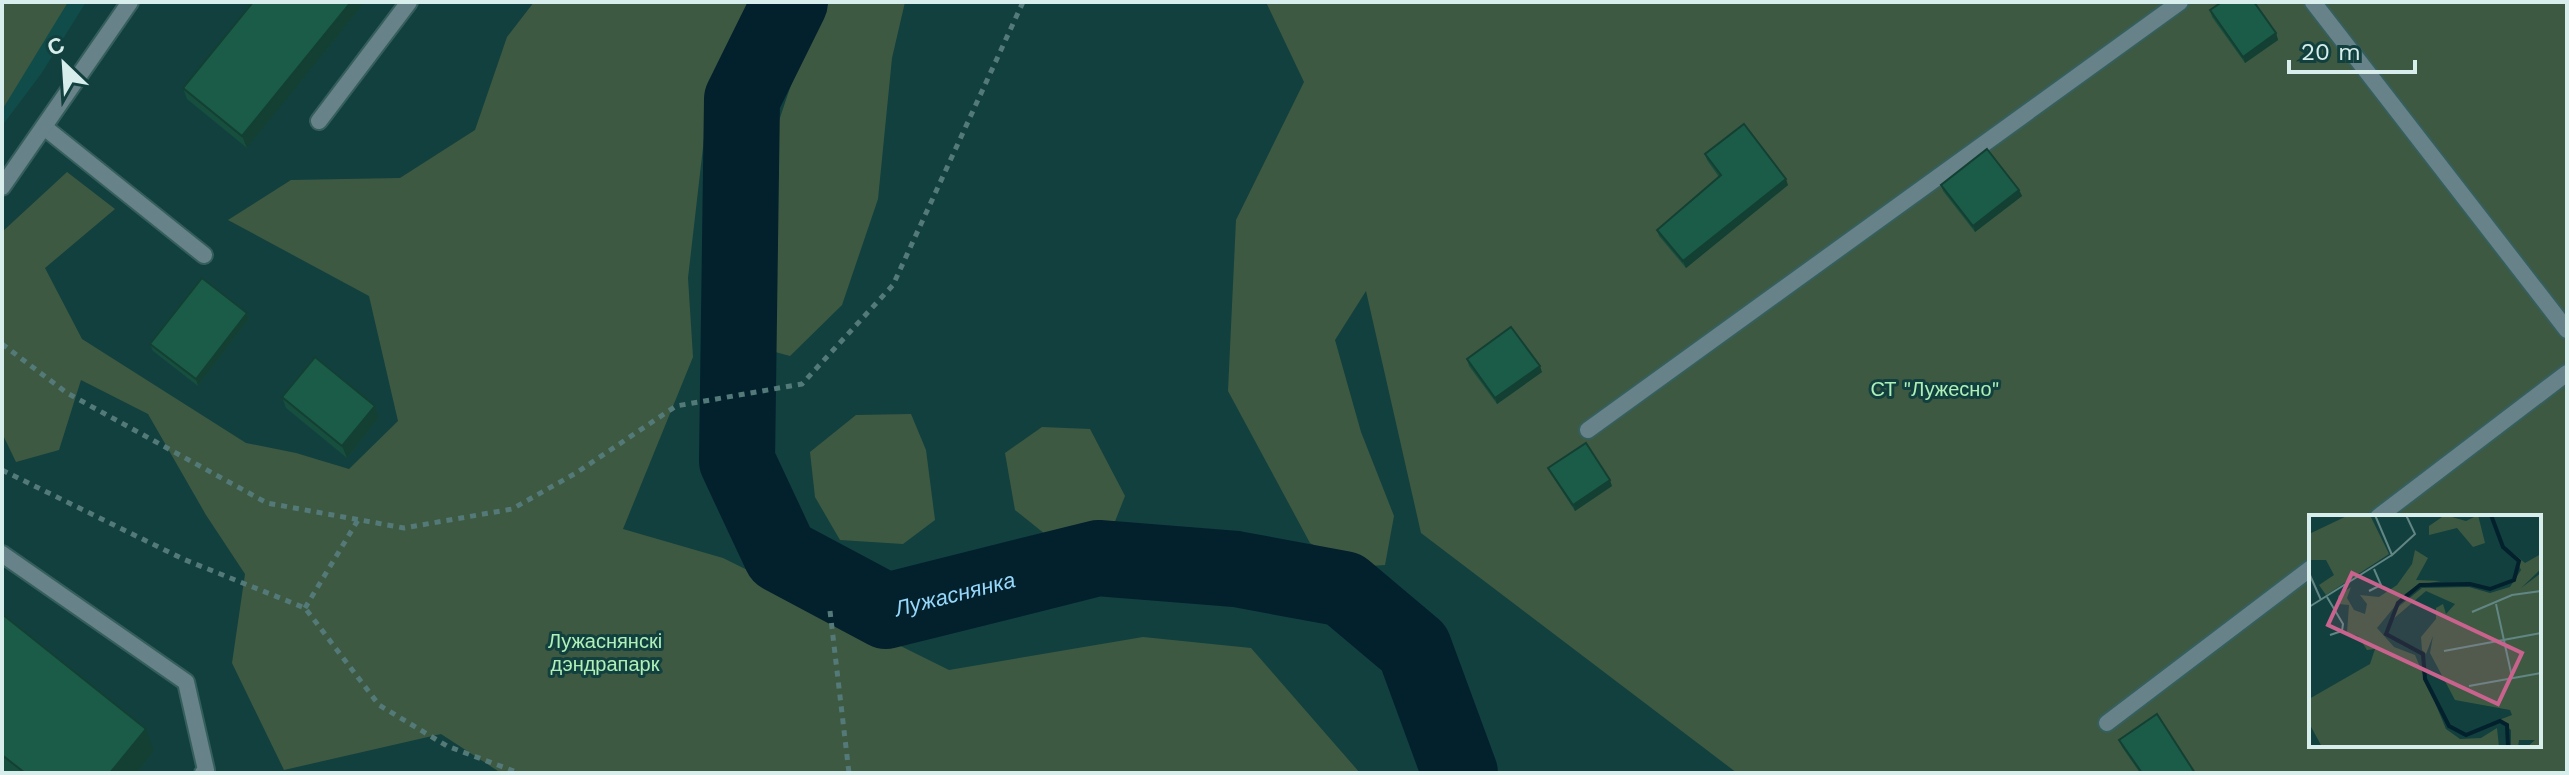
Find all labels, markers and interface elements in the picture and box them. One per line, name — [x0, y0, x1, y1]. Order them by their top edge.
north arrow — [24, 24, 104, 104]
scale bar — [2289, 24, 2415, 74]
text: С — [43, 32, 68, 61]
text: 20 m — [2301, 38, 2361, 66]
park label: СТ "Лужесно" — [1870, 377, 2000, 401]
inset map — [2309, 515, 2541, 747]
water label: Лужаснянка — [890, 567, 1018, 621]
park label: Лужаснянскі дэндрапарк — [548, 629, 662, 676]

